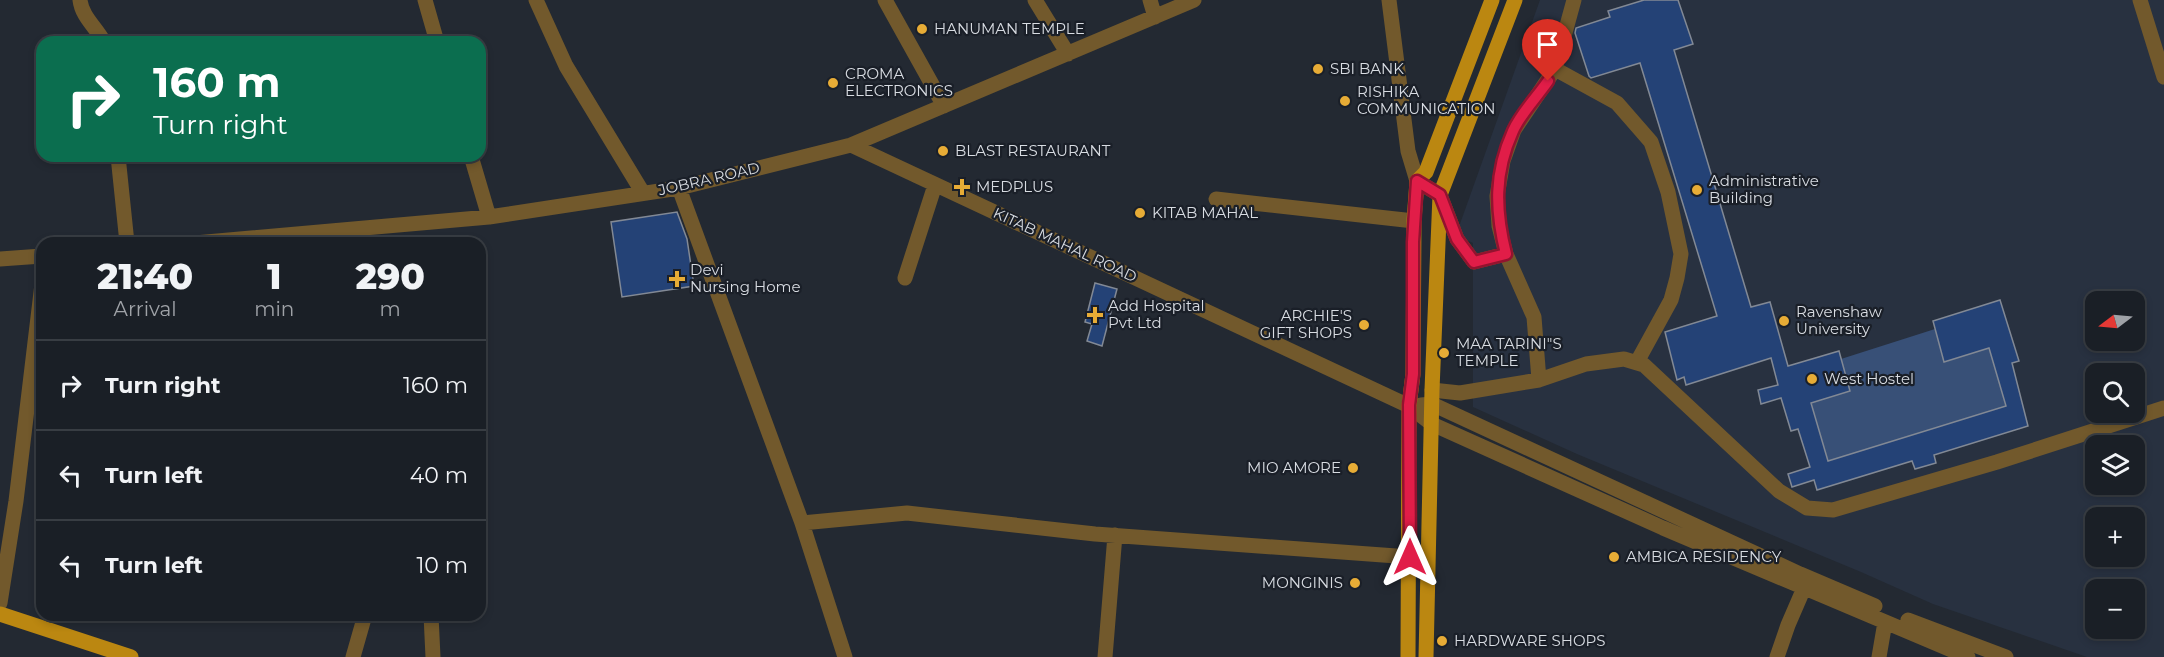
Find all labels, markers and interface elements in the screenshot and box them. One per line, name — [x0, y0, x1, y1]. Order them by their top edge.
place label: HANUMAN TEMPLE — [934, 19, 1085, 38]
pin — [1522, 19, 1573, 81]
marker: HANUMAN TEMPLE — [915, 22, 929, 36]
icon: arrive — [1531, 28, 1564, 61]
text: 160 m — [153, 56, 281, 108]
place label: SBI BANK — [1330, 59, 1404, 78]
icon: right — [54, 60, 132, 138]
marker: SBI BANK — [1311, 62, 1325, 76]
place label: CROMA ELECTRONICS — [845, 64, 953, 100]
marker: CROMA ELECTRONICS — [826, 76, 840, 90]
place label: RISHIKA COMMUNICATION — [1357, 82, 1495, 118]
marker: RISHIKA COMMUNICATION — [1338, 94, 1352, 108]
text: Turn right — [153, 108, 288, 141]
place label: BLAST RESTAURANT — [955, 141, 1111, 160]
marker: BLAST RESTAURANT — [936, 144, 950, 158]
street label: JOBRA ROAD — [655, 158, 761, 200]
place label: Administrative Building — [1709, 171, 1819, 207]
place label: MEDPLUS — [976, 177, 1053, 196]
marker: MEDPLUS — [953, 178, 971, 196]
marker: Administrative Building — [1690, 183, 1704, 197]
street label: KITAB MAHAL ROAD — [990, 203, 1140, 286]
place label: KITAB MAHAL — [1152, 203, 1258, 222]
marker: KITAB MAHAL — [1133, 206, 1147, 220]
text: 21:40 — [97, 254, 193, 298]
text: 1 — [267, 254, 282, 298]
text: 290 — [355, 254, 425, 298]
place label: Devi Nursing Home — [690, 260, 801, 296]
marker: Devi Nursing Home — [668, 270, 686, 288]
north arrow — [2085, 291, 2145, 351]
map controls — [2085, 291, 2145, 639]
place label: Add Hospital Pvt Ltd — [1108, 296, 1205, 332]
text: Arrival — [114, 297, 177, 321]
text: min — [254, 297, 294, 321]
text: m — [380, 297, 401, 321]
place label: Ravenshaw University — [1796, 302, 1883, 338]
marker: Add Hospital Pvt Ltd — [1086, 306, 1104, 324]
place label: ARCHIE'S GIFT SHOPS — [1260, 306, 1352, 342]
marker: Ravenshaw University — [1777, 314, 1791, 328]
marker: ARCHIE'S GIFT SHOPS — [1357, 318, 1371, 332]
place label: MAA TARINI"S TEMPLE — [1456, 334, 1562, 370]
marker: MAA TARINI"S TEMPLE — [1437, 346, 1451, 360]
button: search — [2085, 363, 2145, 423]
icon: right — [54, 369, 87, 402]
place label: West Hostel — [1824, 369, 1914, 388]
text: Turn right — [105, 372, 220, 399]
text: 160 m — [403, 372, 468, 399]
marker: West Hostel — [1805, 372, 1819, 386]
button: layers — [2085, 435, 2145, 495]
place label: MIO AMORE — [1247, 458, 1341, 477]
icon: left — [54, 459, 87, 492]
marker: MIO AMORE — [1346, 461, 1360, 475]
text: Turn left — [105, 462, 203, 489]
text: 40 m — [410, 462, 468, 489]
button: + — [2085, 507, 2145, 567]
position arrow — [1378, 525, 1442, 589]
place label: AMBICA RESIDENCY — [1626, 547, 1782, 566]
icon: left — [54, 549, 87, 582]
marker: AMBICA RESIDENCY — [1607, 550, 1621, 564]
text: Turn left — [105, 552, 203, 579]
text: 10 m — [416, 552, 468, 579]
place label: MONGINIS — [1262, 573, 1343, 592]
marker: MONGINIS — [1348, 576, 1362, 590]
button: − — [2085, 579, 2145, 639]
place label: HARDWARE SHOPS — [1454, 631, 1606, 650]
marker: HARDWARE SHOPS — [1435, 634, 1449, 648]

